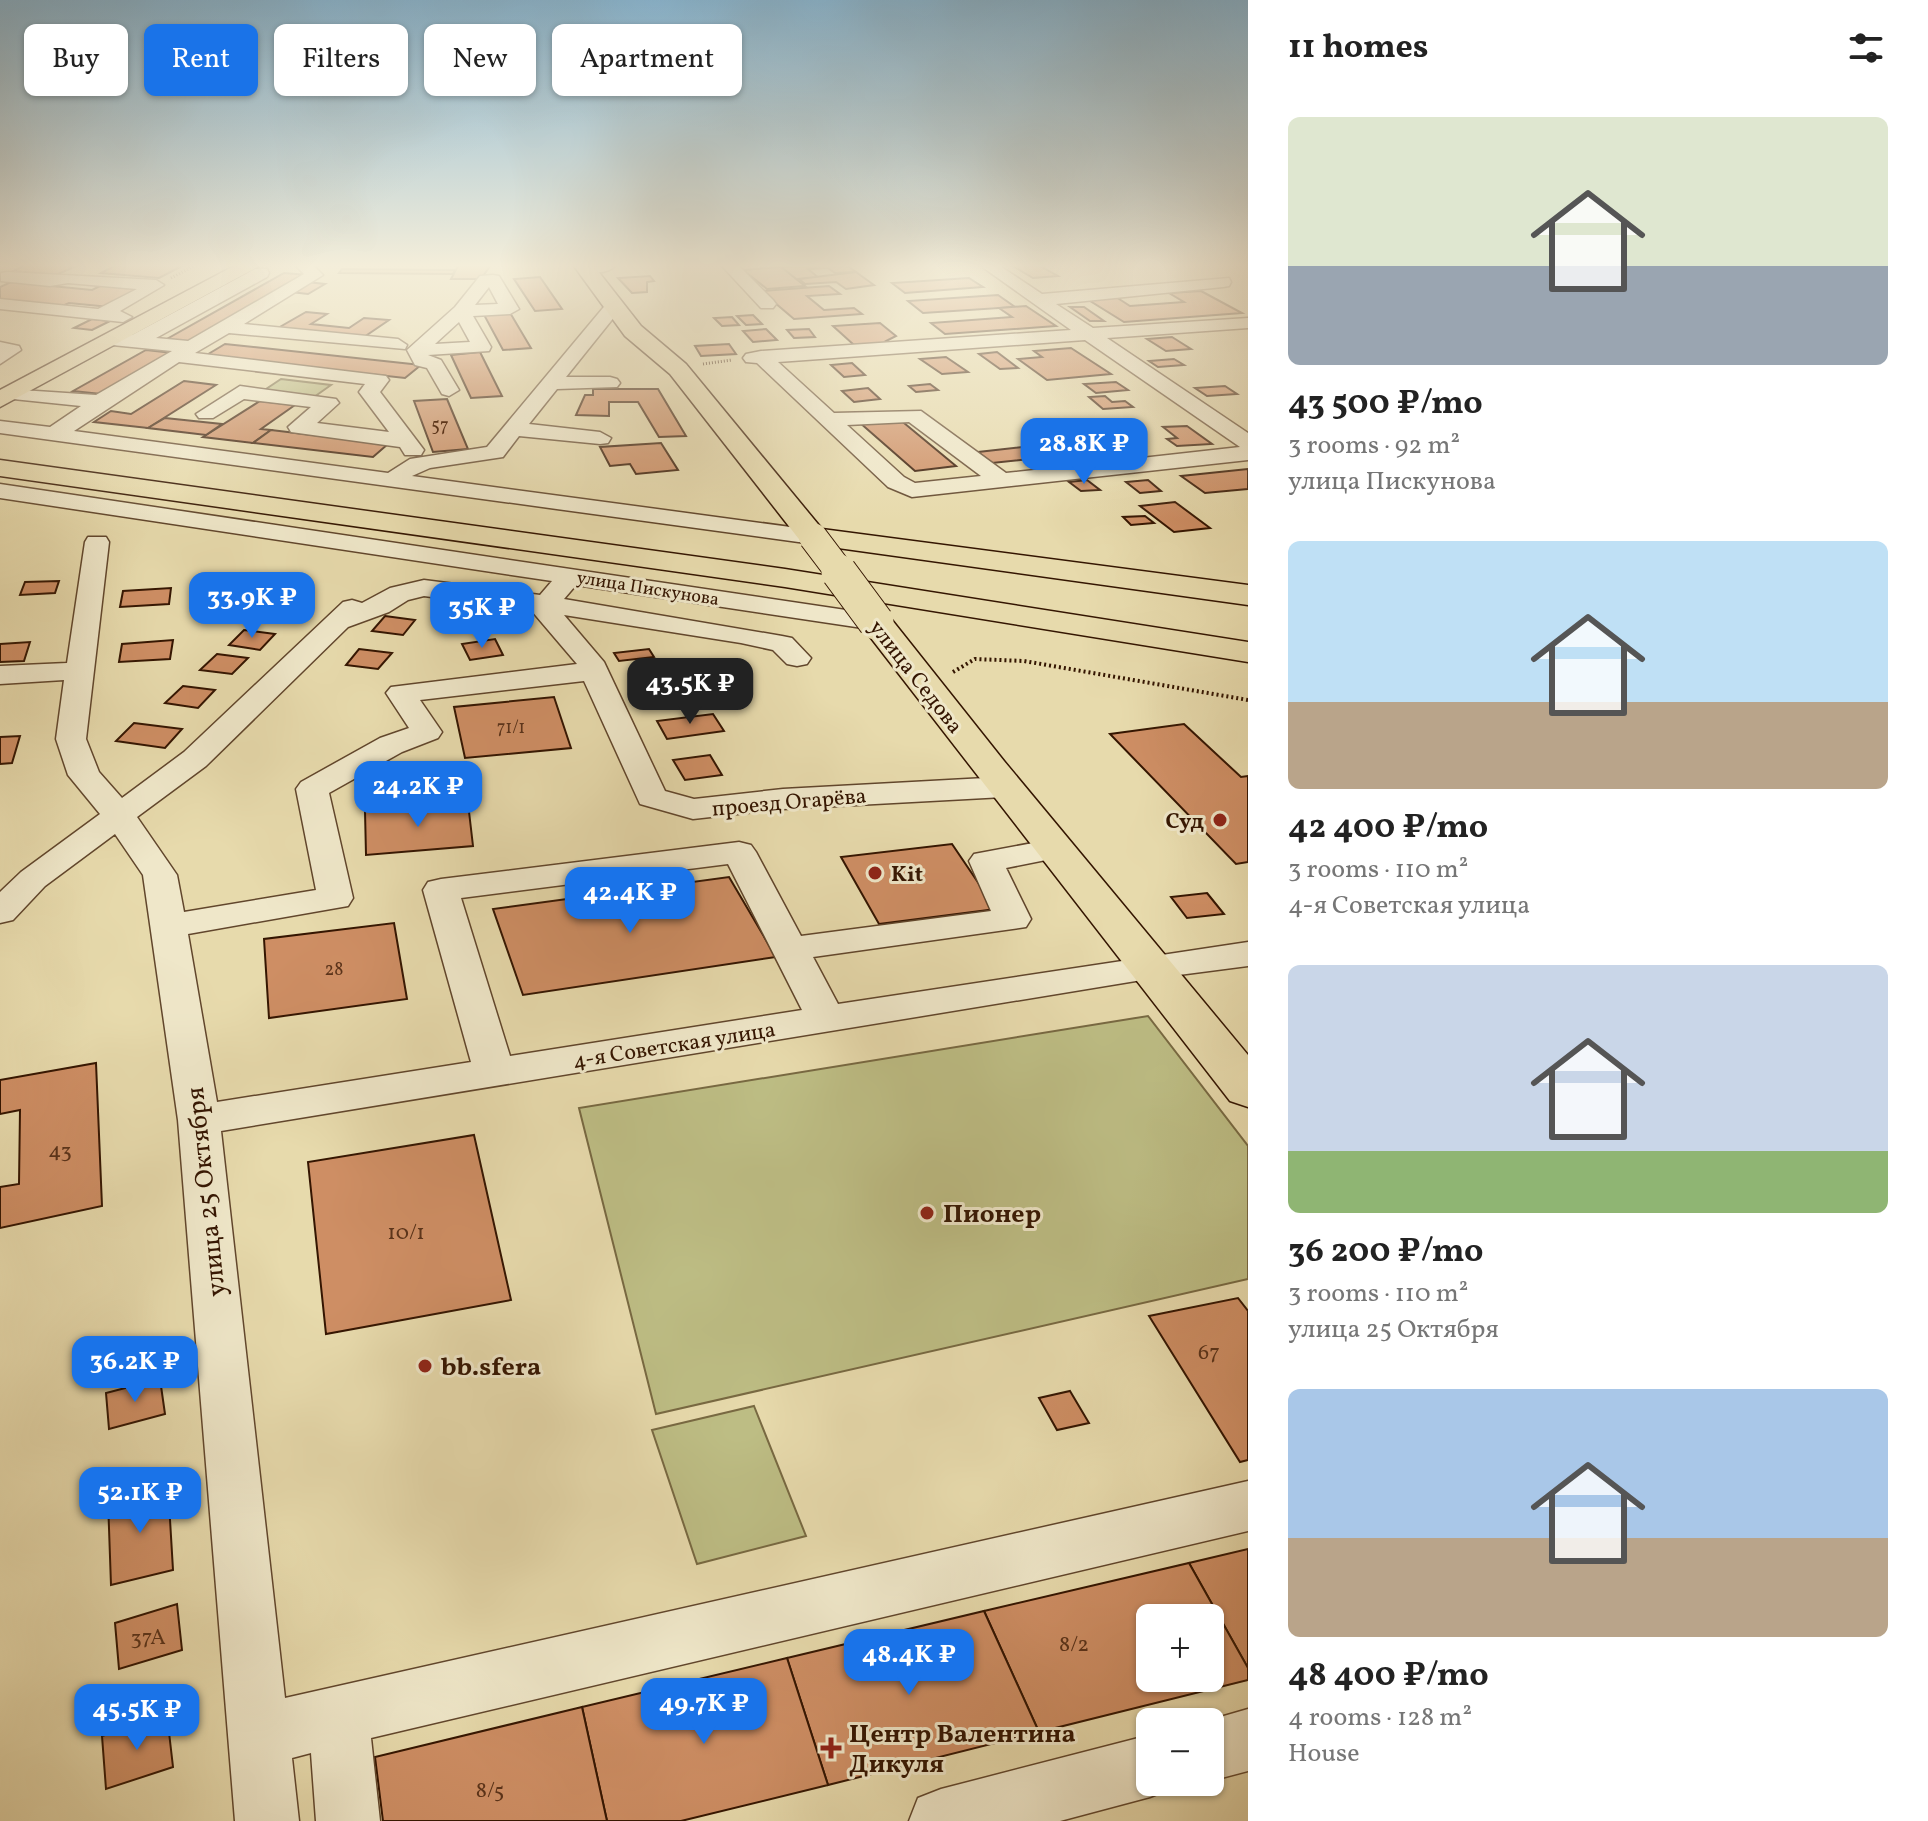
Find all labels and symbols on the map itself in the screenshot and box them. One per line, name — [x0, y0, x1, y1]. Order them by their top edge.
house number: 57 — [431, 414, 449, 439]
pin: 28.8K ₽ — [1010, 418, 1158, 486]
street label: улица Пискунова — [575, 566, 721, 613]
pin: 33.9K ₽ — [178, 572, 326, 640]
pin: 35K ₽ — [426, 582, 538, 650]
street label: улица Седова — [861, 614, 969, 741]
pin: 43.5K ₽ — [616, 658, 764, 726]
house number: 71/1 — [497, 716, 525, 741]
pin: 24.2K ₽ — [344, 761, 492, 829]
street label: проезд Огарёва — [711, 781, 868, 826]
place label: Суд — [1166, 807, 1204, 838]
marker: Суд — [1211, 811, 1229, 829]
place label: Kit — [891, 860, 923, 891]
marker: Kit — [866, 864, 884, 882]
pin: 42.4K ₽ — [556, 867, 704, 935]
house number: 28 — [325, 958, 343, 983]
street label: 4-я Советская улица — [571, 1015, 778, 1078]
street label: улица 25 Октября — [178, 1085, 236, 1298]
house number: 43 — [48, 1136, 72, 1167]
place label: Пионер — [943, 1197, 1041, 1233]
marker: Пионер — [918, 1204, 936, 1222]
house number: 10/1 — [387, 1218, 425, 1249]
pin: 36.2K ₽ — [61, 1336, 209, 1404]
house number: 67 — [1198, 1338, 1220, 1369]
place label: bb.sfera — [441, 1350, 541, 1386]
marker: bb.sfera — [416, 1357, 434, 1375]
pin: 52.1K ₽ — [66, 1467, 214, 1535]
house number: 37А — [130, 1623, 166, 1654]
pin: 48.4K ₽ — [835, 1629, 983, 1697]
house number: 8/2 — [1059, 1630, 1089, 1661]
pin: 49.7K ₽ — [630, 1678, 778, 1746]
pin: 45.5K ₽ — [63, 1684, 211, 1752]
place label: Центр Валентина Дикуля — [849, 1717, 1076, 1783]
marker: Центр Валентина Дикуля — [820, 1737, 842, 1759]
house number: 8/5 — [476, 1776, 504, 1807]

